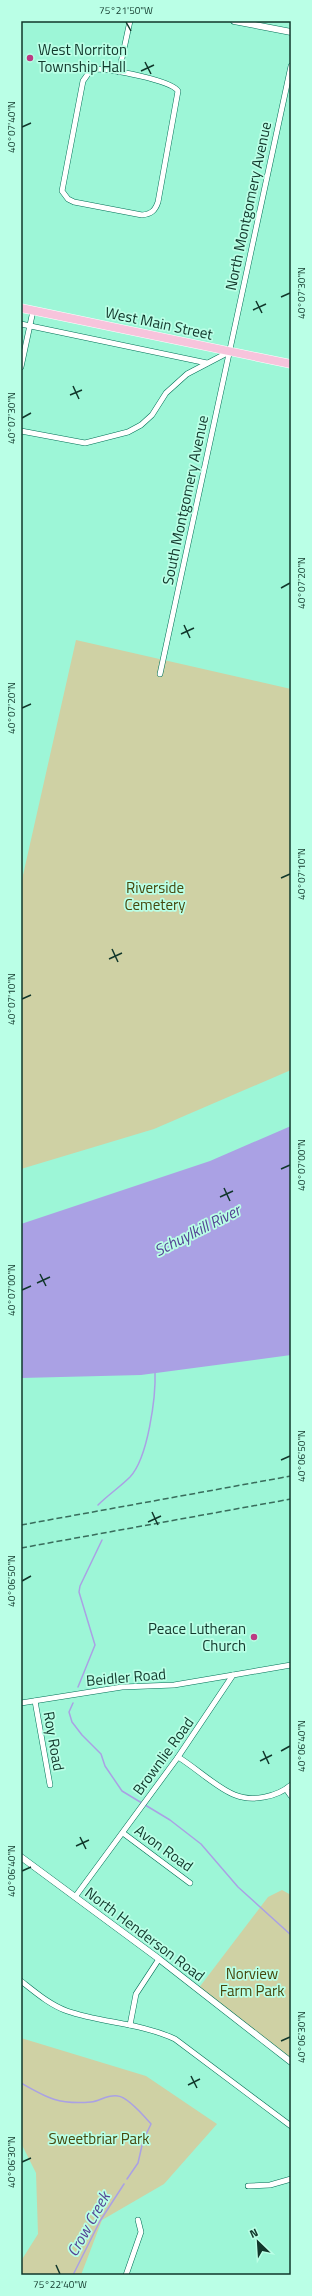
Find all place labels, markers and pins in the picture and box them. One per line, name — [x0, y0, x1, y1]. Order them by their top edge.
place label: West Norriton Township Hall — [38, 38, 127, 78]
marker: West Norriton Township Hall — [25, 53, 35, 63]
place label: Peace Lutheran Church — [148, 1617, 246, 1657]
marker: Peace Lutheran Church — [249, 1632, 259, 1642]

